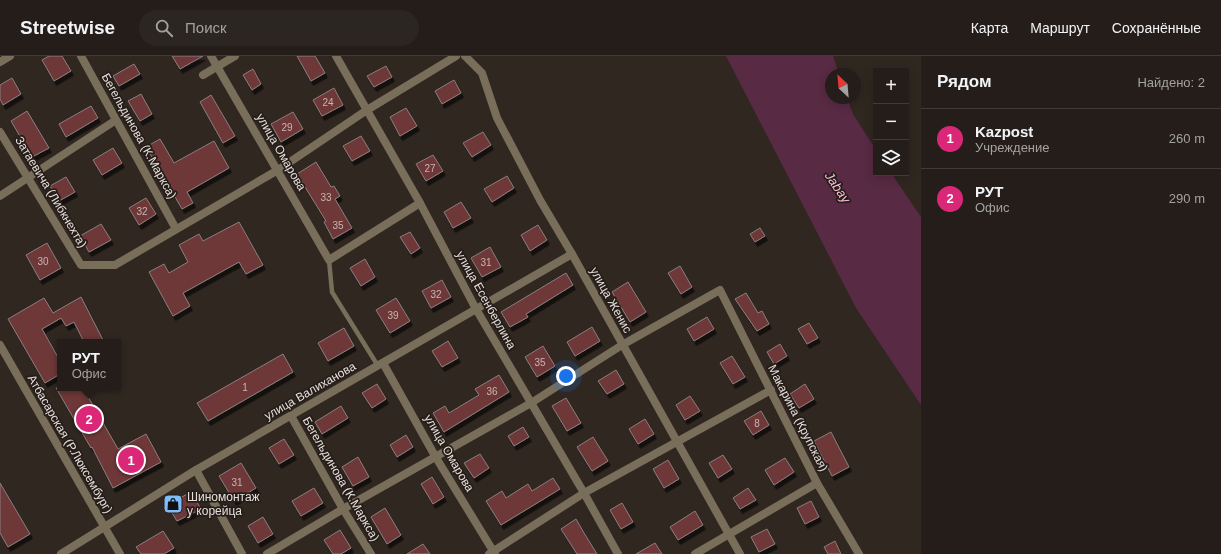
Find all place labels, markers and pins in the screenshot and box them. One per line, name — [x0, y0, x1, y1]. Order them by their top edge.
pin: 2 — [76, 404, 102, 434]
pin: 1 — [118, 445, 144, 475]
place label: Шиномонтаж у корейца — [187, 490, 260, 518]
shop icon: Шиномонтаж у корейца — [162, 493, 184, 515]

